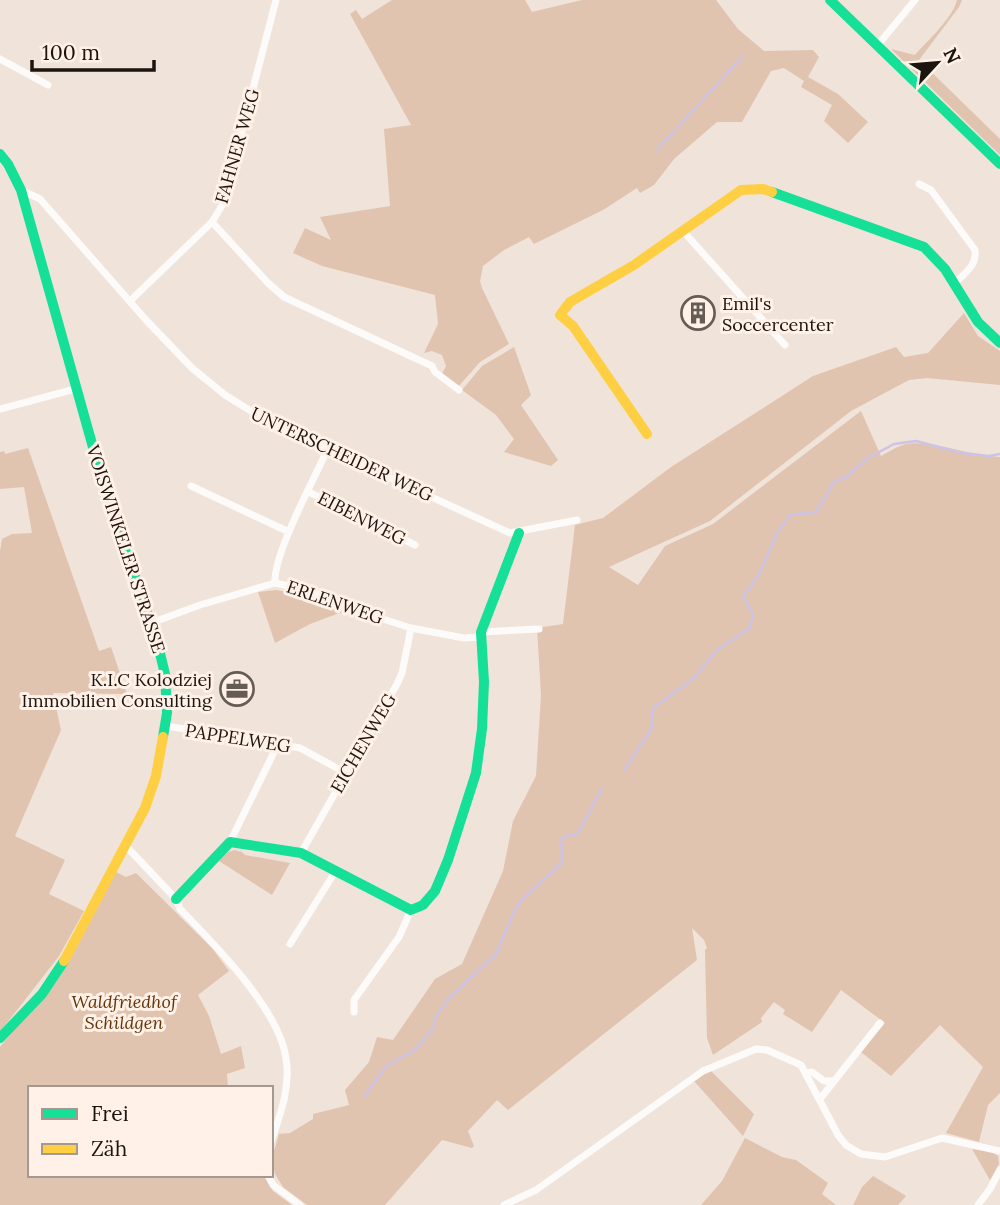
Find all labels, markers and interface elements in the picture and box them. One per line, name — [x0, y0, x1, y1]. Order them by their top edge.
scale bar — [32, 28, 154, 72]
north arrow — [902, 28, 972, 98]
text: 100 m — [42, 39, 100, 66]
text: N — [938, 44, 966, 68]
street label: FAHNER WEG — [210, 86, 264, 206]
place label: Emil's Soccercenter — [722, 292, 834, 336]
building icon: Emil's Soccercenter — [679, 294, 717, 332]
street label: UNTERSCHEIDER WEG — [247, 402, 437, 507]
street label: VOISWINKELER STRASSE — [81, 441, 171, 656]
street label: EIBENWEG — [314, 486, 410, 550]
street label: ERLENWEG — [284, 575, 387, 629]
place label: K.I.C Kolodziej Immobilien Consulting — [22, 668, 213, 712]
office icon: K.I.C Kolodziej Immobilien Consulting — [218, 670, 256, 708]
street label: EICHENWEG — [325, 689, 401, 797]
street label: PAPPELWEG — [184, 718, 293, 758]
park label: Waldfriedhof Schildgen — [71, 990, 179, 1034]
legend — [28, 1086, 273, 1177]
text: Frei — [91, 1100, 129, 1127]
text: Zäh — [91, 1135, 127, 1162]

